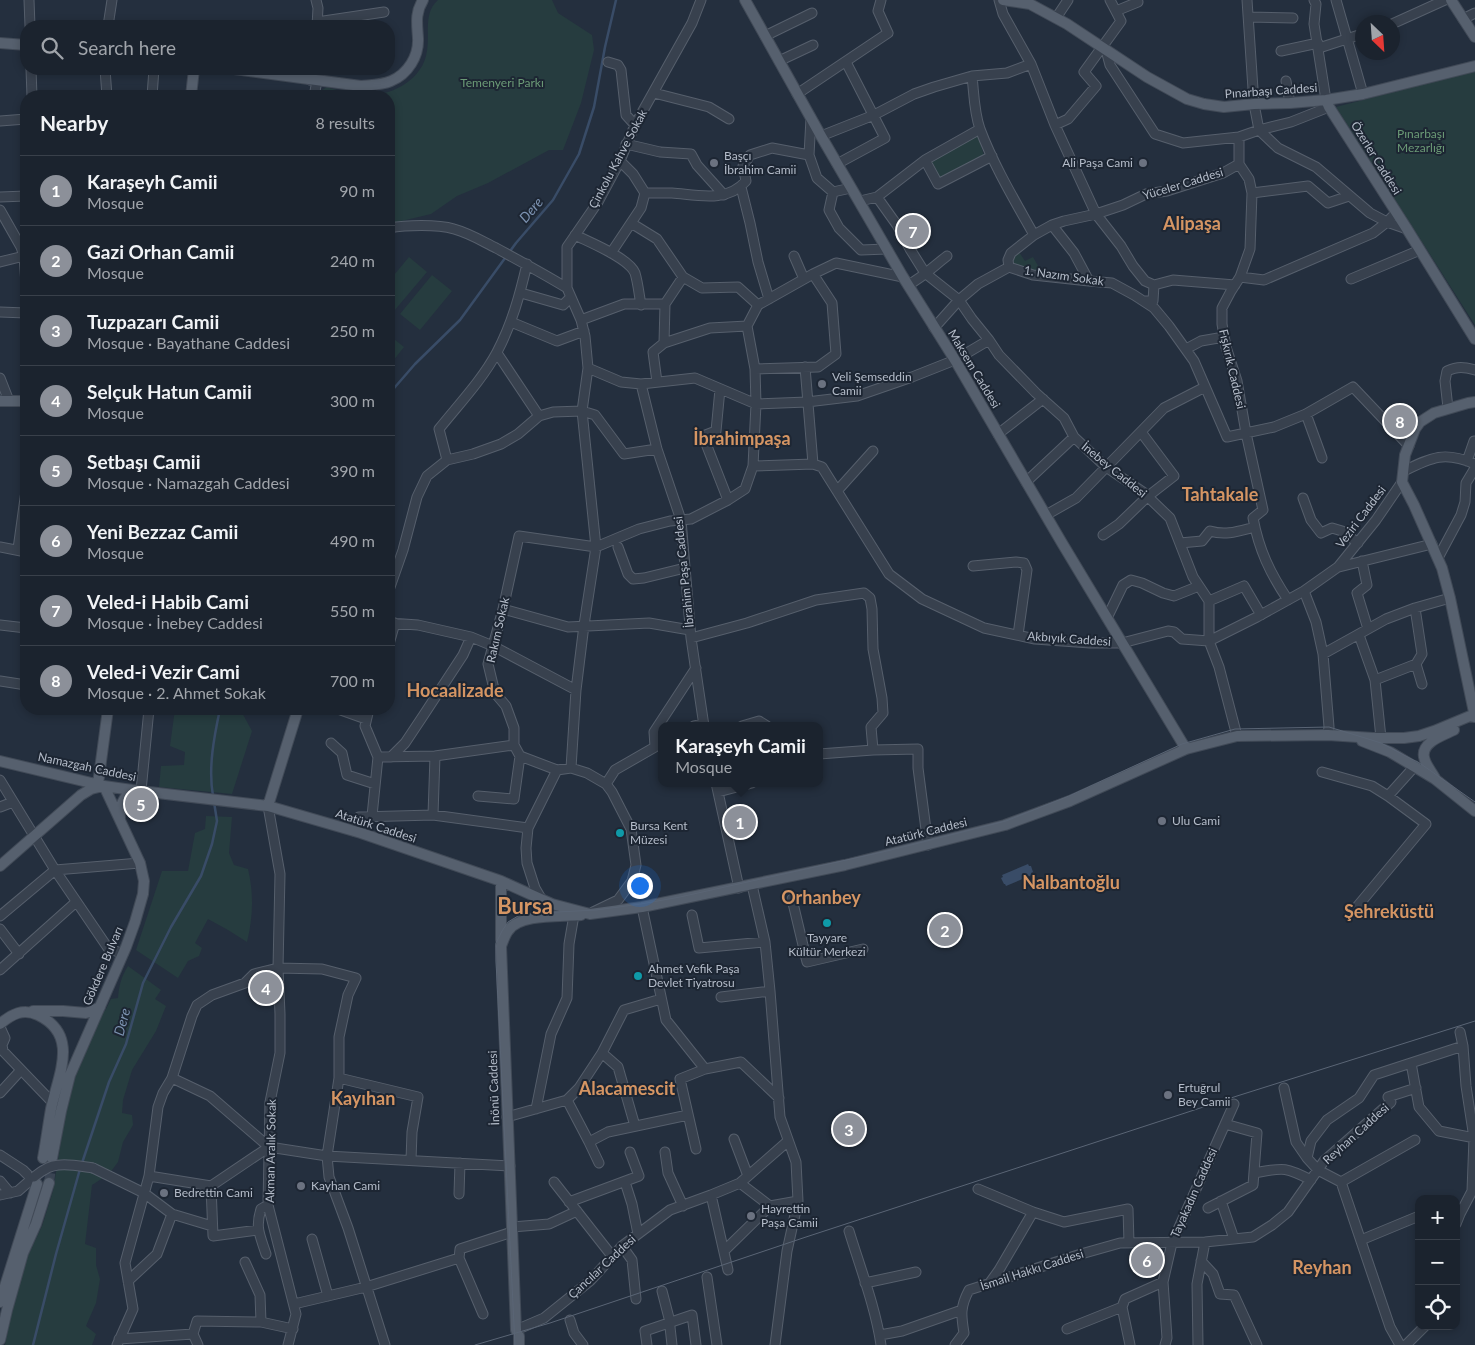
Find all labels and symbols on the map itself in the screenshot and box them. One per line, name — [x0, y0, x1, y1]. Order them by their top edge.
north arrow — [1355, 15, 1400, 60]
park label: Temenyeri Parkı — [460, 75, 544, 90]
street label: Pınarbaşı Caddesi — [1224, 80, 1318, 101]
street label: Çinkolu Kahve Sokak — [585, 106, 650, 211]
street label: Özerler Caddesi — [1348, 118, 1405, 197]
park label: Pınarbaşı Mezarlığı — [1397, 126, 1445, 155]
place label: Başçı İbrahim Camii — [724, 148, 796, 177]
place label: Ali Paşa Cami — [1062, 155, 1133, 170]
marker: Başçı İbrahim Camii — [708, 157, 720, 169]
marker: Ali Paşa Cami — [1137, 157, 1149, 169]
street label: Yüceler Caddesi — [1141, 164, 1225, 203]
water label: Dere — [515, 193, 546, 226]
pin: 7 — [897, 212, 929, 250]
district label: Alipaşa — [1162, 212, 1221, 234]
street label: 1. Nazım Sokak — [1023, 262, 1106, 289]
street label: Maksem Caddesi — [945, 327, 1004, 411]
street label: Fışkırık Caddesi — [1216, 327, 1249, 410]
place label: Veli Şemseddin Camii — [832, 369, 912, 398]
marker: Veli Şemseddin Camii — [816, 378, 828, 390]
pin: 8 — [1384, 402, 1416, 440]
district label: İbrahimpaşa — [693, 427, 791, 449]
street label: İnebey Caddesi — [1079, 439, 1150, 501]
district label: Tahtakale — [1182, 483, 1259, 505]
street label: Veziri Caddesi — [1332, 483, 1389, 551]
street label: İbrahim Paşa Caddesi — [670, 516, 697, 628]
street label: Rakım Sokak — [483, 595, 513, 664]
street label: Akbıyık Caddesi — [1027, 628, 1112, 649]
district label: Hocaalizade — [406, 679, 504, 701]
street label: Namazgah Caddesi — [37, 749, 138, 784]
pin: 5 — [125, 785, 157, 823]
pin: 1 — [724, 803, 756, 841]
street label: Atatürk Caddesi — [334, 805, 419, 846]
place label: Ulu Cami — [1172, 813, 1220, 828]
street label: Atatürk Caddesi — [883, 814, 969, 849]
marker: Ulu Cami — [1156, 815, 1168, 827]
place label: Bursa Kent Müzesi — [630, 818, 688, 847]
marker: Bursa Kent Müzesi — [614, 827, 626, 839]
district label: Nalbantoğlu — [1022, 871, 1120, 893]
your location — [627, 873, 653, 899]
district label: Orhanbey — [781, 886, 861, 908]
district label: Bursa — [497, 892, 553, 919]
district label: Şehreküstü — [1344, 900, 1434, 922]
pin: 2 — [929, 911, 961, 949]
marker: Tayyare Kültür Merkezi — [821, 917, 833, 929]
street label: Gökdere Bulvarı — [79, 924, 126, 1008]
place label: Tayyare Kültür Merkezi — [788, 930, 866, 959]
place label: Ahmet Vefik Paşa Devlet Tiyatrosu — [648, 961, 740, 990]
pin: 4 — [250, 969, 282, 1007]
marker: Ahmet Vefik Paşa Devlet Tiyatrosu — [632, 970, 644, 982]
water label: Dere — [110, 1006, 133, 1037]
street label: İnönü Caddesi — [485, 1050, 502, 1126]
district label: Alacamescit — [578, 1077, 676, 1099]
place label: Ertuğrul Bey Camii — [1178, 1080, 1231, 1109]
district label: Kayıhan — [331, 1087, 395, 1109]
marker: Ertuğrul Bey Camii — [1162, 1089, 1174, 1101]
street label: Akman Aralık Sokak — [262, 1098, 279, 1203]
street label: Reyhan Caddesi — [1320, 1100, 1392, 1167]
pin: 3 — [833, 1110, 865, 1148]
street label: Tayakadın Caddesi — [1167, 1145, 1220, 1240]
place label: Kayhan Cami — [311, 1178, 380, 1193]
marker: Kayhan Cami — [295, 1180, 307, 1192]
place label: Bedrettin Cami — [174, 1185, 253, 1200]
marker: Bedrettin Cami — [158, 1187, 170, 1199]
place label: Hayrettin Paşa Camii — [761, 1201, 818, 1230]
marker: Hayrettin Paşa Camii — [745, 1210, 757, 1222]
street label: Çancılar Caddesi — [565, 1231, 639, 1302]
pin: 6 — [1131, 1241, 1163, 1279]
street label: İsmail Hakkı Caddesi — [978, 1246, 1086, 1293]
district label: Reyhan — [1292, 1256, 1352, 1278]

